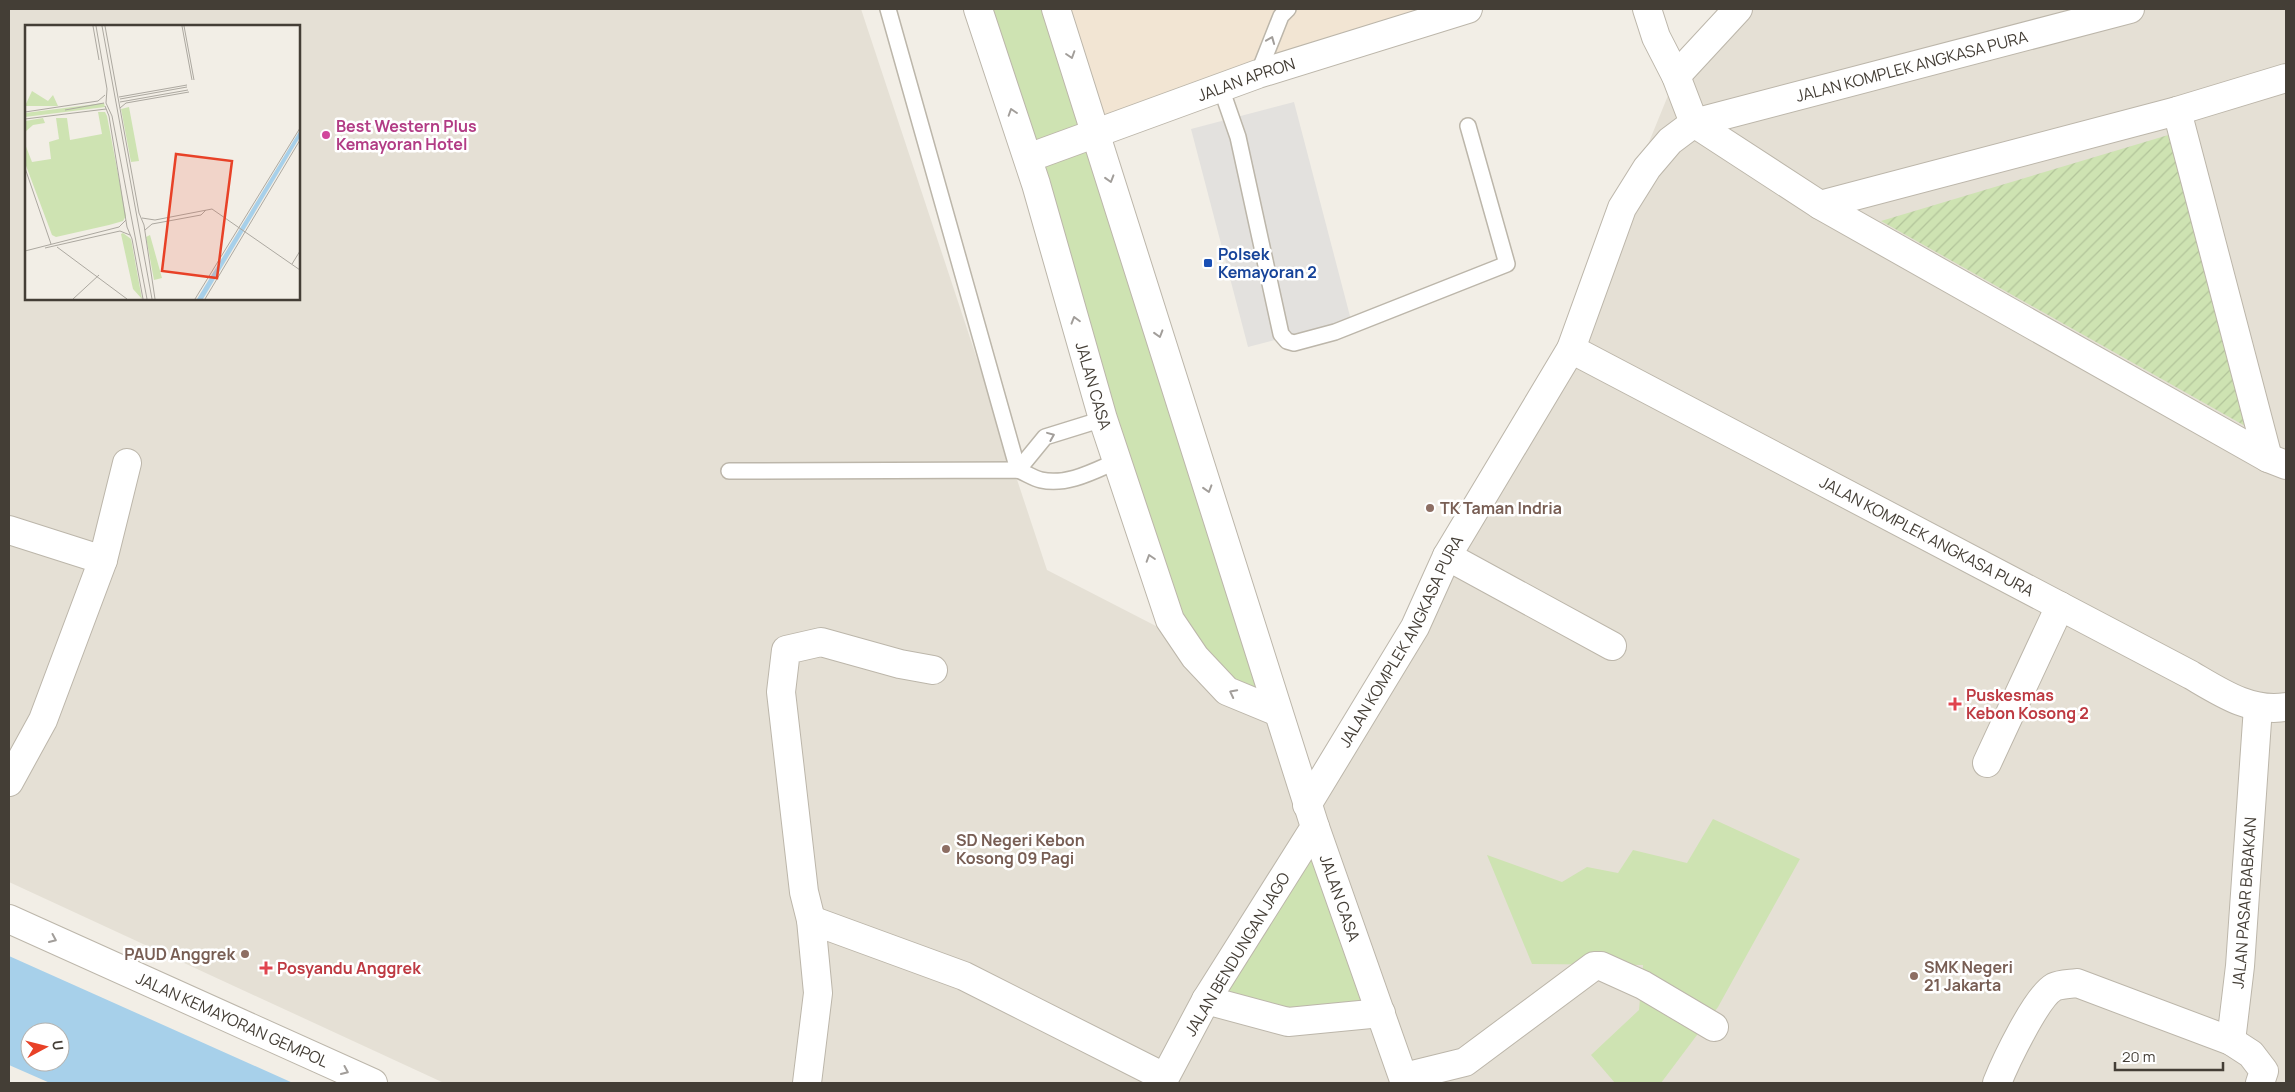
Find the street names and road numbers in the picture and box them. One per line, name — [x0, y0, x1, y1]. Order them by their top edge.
street label: JALAN KOMPLEK ANGKASA PURA — [1793, 25, 2030, 107]
street label: JALAN APRON — [1194, 52, 1298, 106]
street label: JALAN CASA — [1070, 339, 1117, 433]
street label: JALAN KOMPLEK ANGKASA PURA — [1816, 471, 2038, 601]
street label: JALAN KOMPLEK ANGKASA PURA — [1334, 531, 1468, 751]
street label: JALAN PASAR BABAKAN — [2226, 816, 2261, 990]
street label: JALAN CASA — [1314, 851, 1365, 944]
street label: JALAN BENDUNGAN JAGO — [1179, 868, 1295, 1040]
street label: JALAN KEMAYORAN GEMPOL — [133, 967, 332, 1072]

